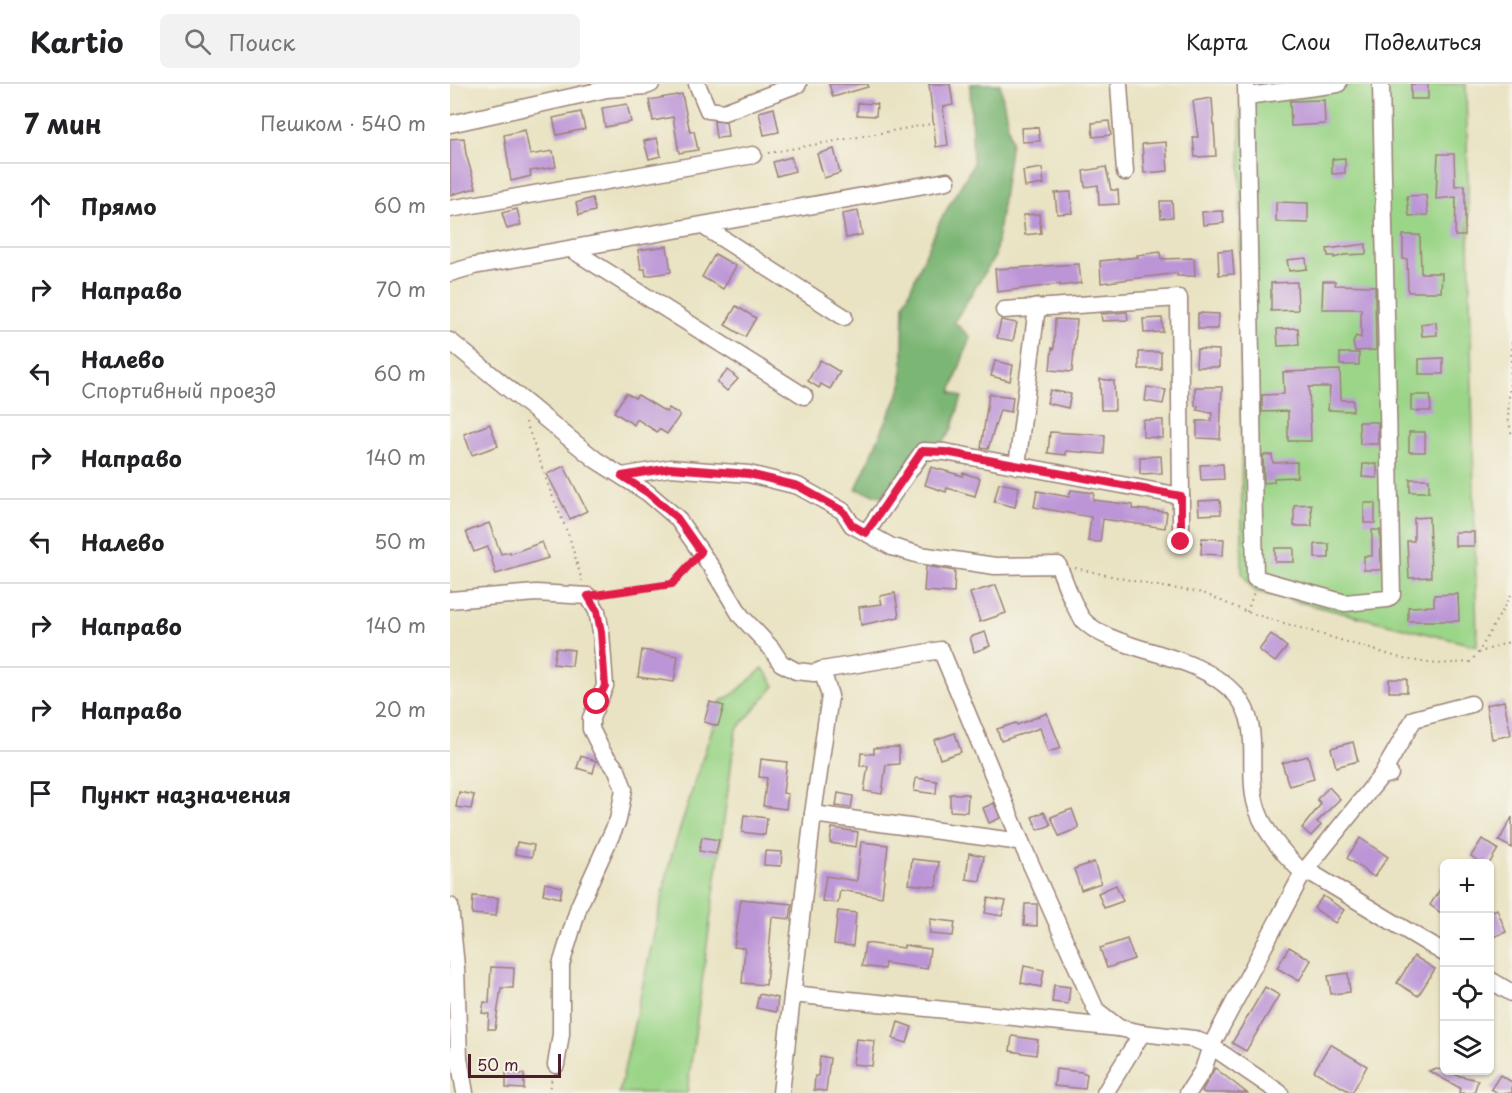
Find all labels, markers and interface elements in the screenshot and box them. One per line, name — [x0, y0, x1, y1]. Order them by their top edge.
search box — [160, 14, 580, 68]
text: Kartio — [30, 20, 124, 63]
icon: search — [181, 25, 214, 58]
text: Поиск — [229, 25, 295, 58]
text: Карта — [1186, 25, 1248, 57]
text: Слои — [1281, 25, 1331, 57]
text: Поделиться — [1364, 25, 1482, 57]
text: 7 мин — [24, 104, 102, 143]
text: Пешком · 540 m — [260, 108, 426, 138]
icon: ahead — [24, 189, 57, 222]
text: Прямо — [81, 189, 156, 222]
text: 60 m — [374, 190, 426, 220]
icon: right — [24, 273, 57, 306]
text: Направо — [81, 273, 182, 306]
text: 70 m — [376, 274, 426, 304]
text: Налево — [81, 342, 164, 375]
icon: left — [24, 357, 57, 390]
text: 60 m — [374, 358, 426, 388]
text: Спортивный проезд — [81, 375, 276, 405]
icon: right — [24, 441, 57, 474]
text: Направо — [81, 441, 182, 474]
text: 140 m — [366, 442, 426, 472]
icon: left — [24, 525, 57, 558]
text: Налево — [81, 525, 164, 558]
text: 50 m — [374, 526, 426, 556]
route end — [1167, 528, 1193, 554]
icon: right — [24, 609, 57, 642]
text: Направо — [81, 609, 182, 642]
text: 140 m — [366, 610, 426, 640]
route start — [583, 688, 609, 714]
icon: right — [24, 693, 57, 726]
text: Направо — [81, 693, 182, 726]
text: 20 m — [374, 694, 426, 724]
icon: arrive — [24, 777, 57, 810]
text: Пункт назначения — [81, 777, 291, 810]
map controls — [1440, 859, 1494, 1075]
button: + — [1440, 859, 1494, 913]
button: − — [1440, 913, 1494, 967]
button: locate — [1440, 967, 1494, 1021]
button: layers — [1440, 1021, 1494, 1075]
scale bar — [468, 1051, 561, 1078]
text: 50 m — [477, 1052, 518, 1076]

